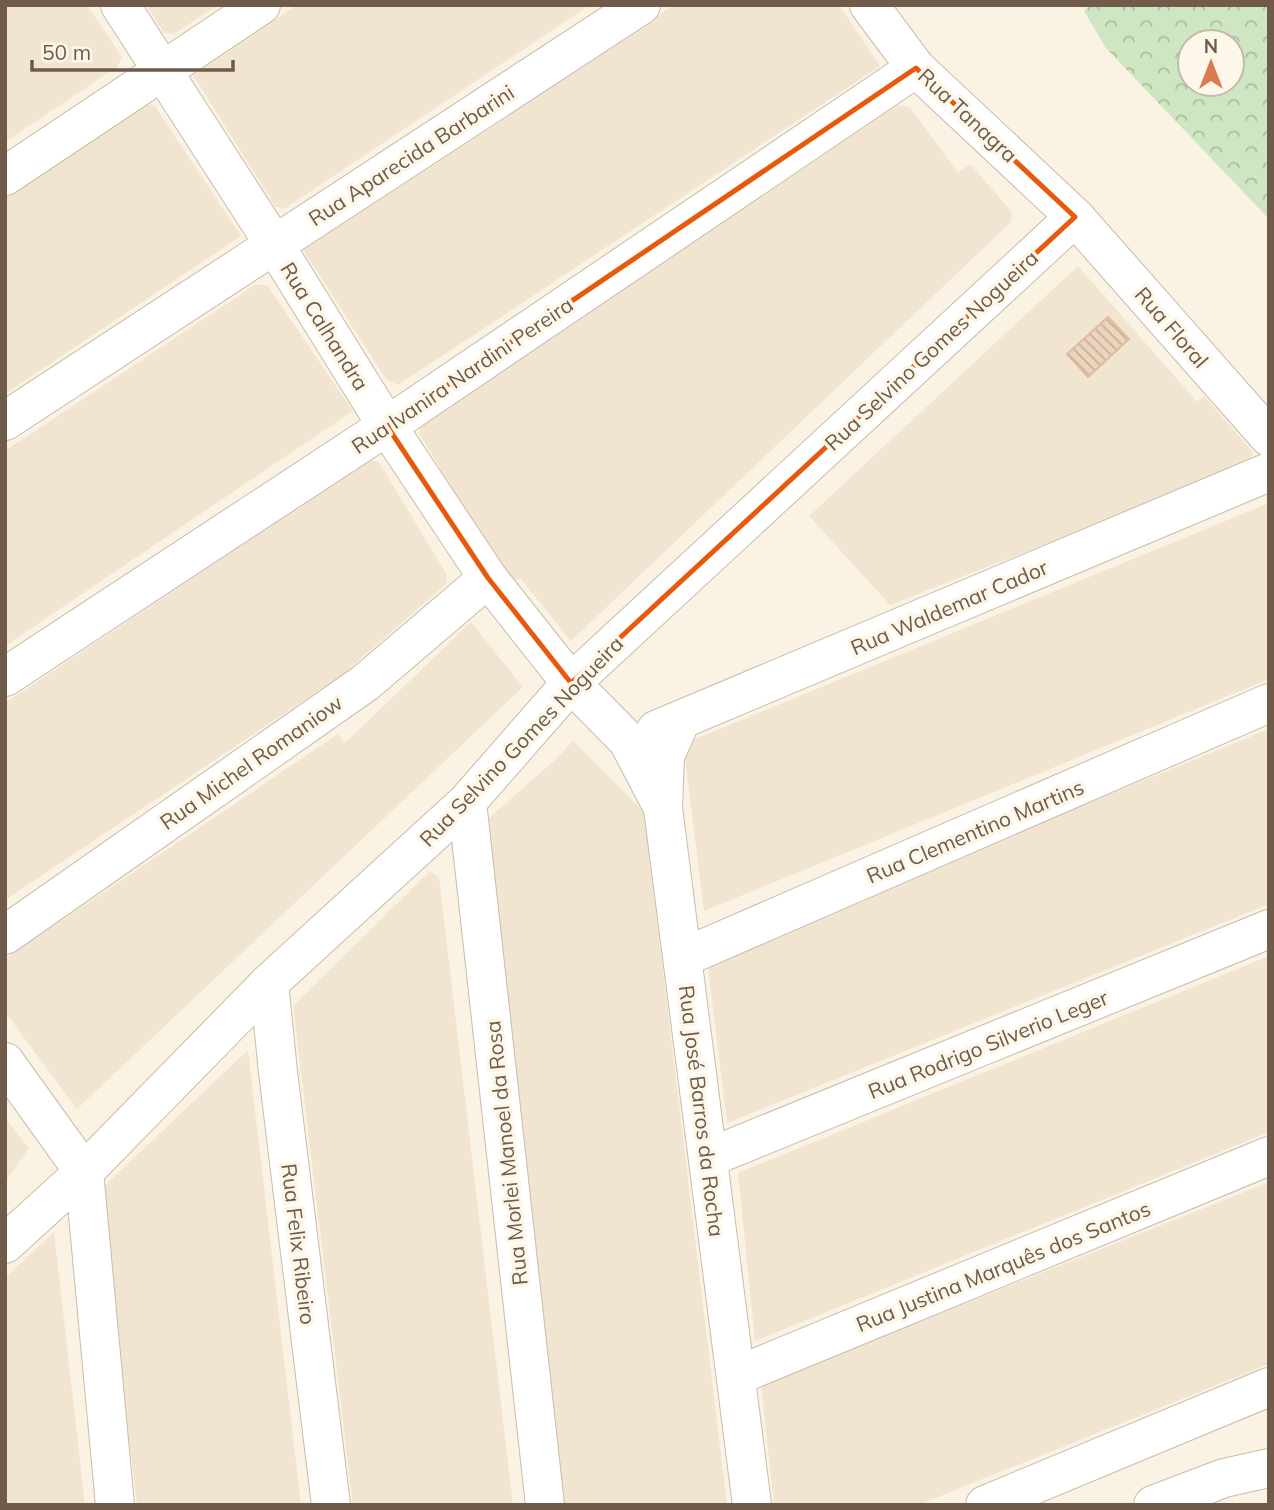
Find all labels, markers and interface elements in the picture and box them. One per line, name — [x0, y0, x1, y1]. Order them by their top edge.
scale bar — [32, 28, 233, 72]
north arrow — [1176, 28, 1246, 98]
text: N — [1204, 34, 1218, 58]
text: 50 m — [42, 39, 91, 65]
street label: Rua Tanagra — [913, 62, 1023, 168]
street label: Rua Aparecida Barbarini — [303, 79, 519, 231]
street label: Rua Selvino Gomes Nogueira — [819, 244, 1043, 456]
street label: Rua Calhandra — [275, 257, 375, 395]
street label: Rua Floral — [1130, 281, 1214, 373]
street label: Rua Ivanira Nardini Pereira — [346, 291, 578, 459]
street label: Rua Waldemar Cador — [847, 554, 1052, 660]
street label: Rua Selvino Gomes Nogueira — [414, 630, 628, 852]
street label: Rua Michel Romaniow — [155, 689, 347, 835]
street label: Rua Clementino Martins — [862, 773, 1088, 889]
street label: Rua José Barros da Rocha — [674, 984, 730, 1238]
street label: Rua Rodrigo Silverio Leger — [864, 984, 1112, 1104]
street label: Rua Morlei Manoel da Rosa — [479, 1019, 533, 1287]
street label: Rua Felix Ribeiro — [276, 1162, 322, 1326]
street label: Rua Justina Marquês dos Santos — [852, 1195, 1154, 1337]

